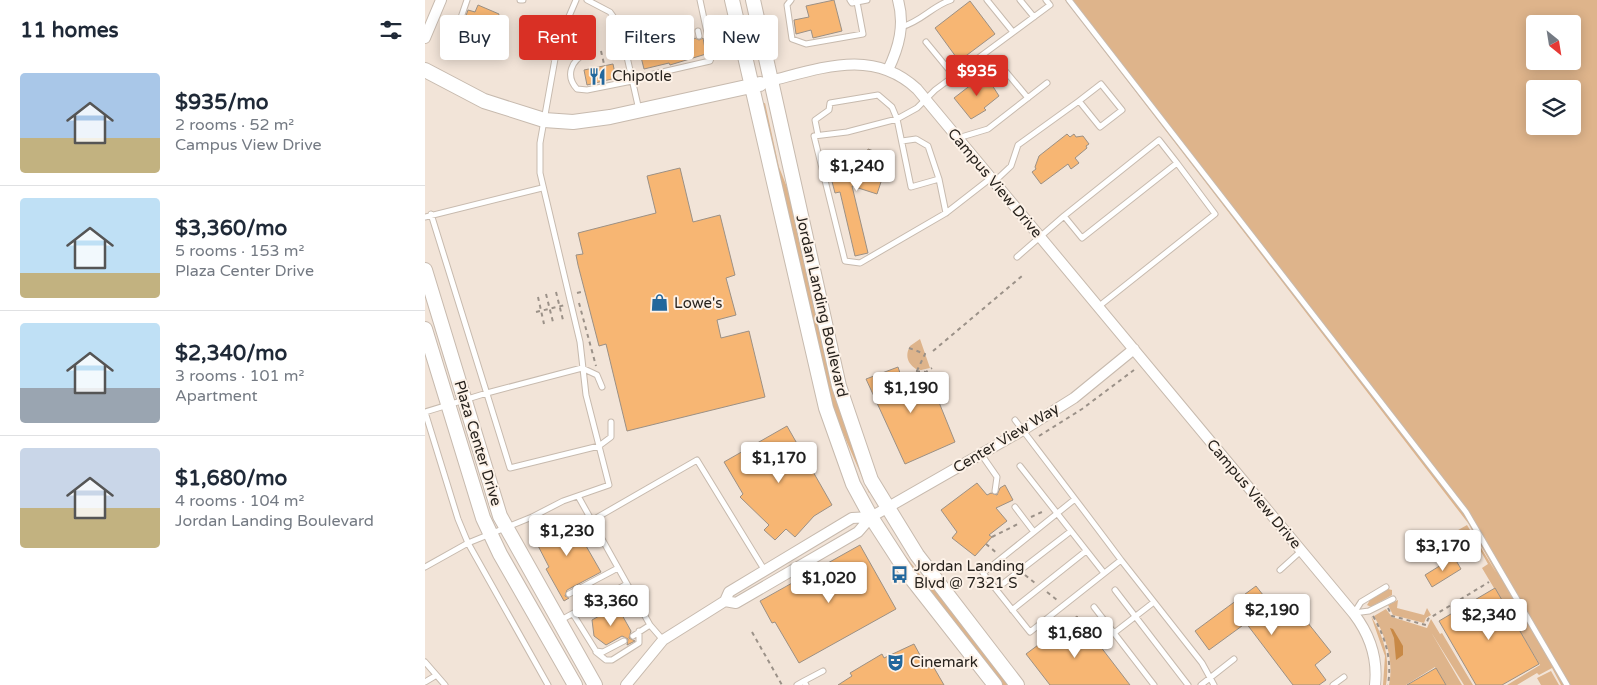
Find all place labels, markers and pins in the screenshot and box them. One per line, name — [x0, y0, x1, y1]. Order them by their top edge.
pin: $935 — [947, 54, 1007, 97]
restaurant icon: Chipotle — [588, 66, 608, 86]
place label: Chipotle — [612, 67, 672, 85]
pin: $1,240 — [816, 150, 898, 192]
shop icon: Lowe's — [650, 293, 670, 313]
place label: Lowe's — [674, 294, 722, 312]
pin: $1,190 — [870, 372, 952, 414]
pin: $1,170 — [738, 442, 820, 484]
pin: $1,230 — [526, 514, 608, 557]
pin: $3,170 — [1402, 530, 1484, 572]
place label: Jordan Landing Blvd @ 7321 S — [914, 557, 1025, 592]
pin: $1,020 — [788, 562, 870, 604]
bus stop icon: Jordan Landing Blvd @ 7321 S — [890, 565, 910, 585]
pin: $3,360 — [570, 584, 652, 627]
pin: $2,190 — [1231, 594, 1313, 636]
pin: $2,340 — [1448, 598, 1530, 641]
pin: $1,680 — [1034, 616, 1116, 659]
theatre icon: Cinemark — [886, 652, 906, 672]
place label: Cinemark — [910, 653, 978, 671]

